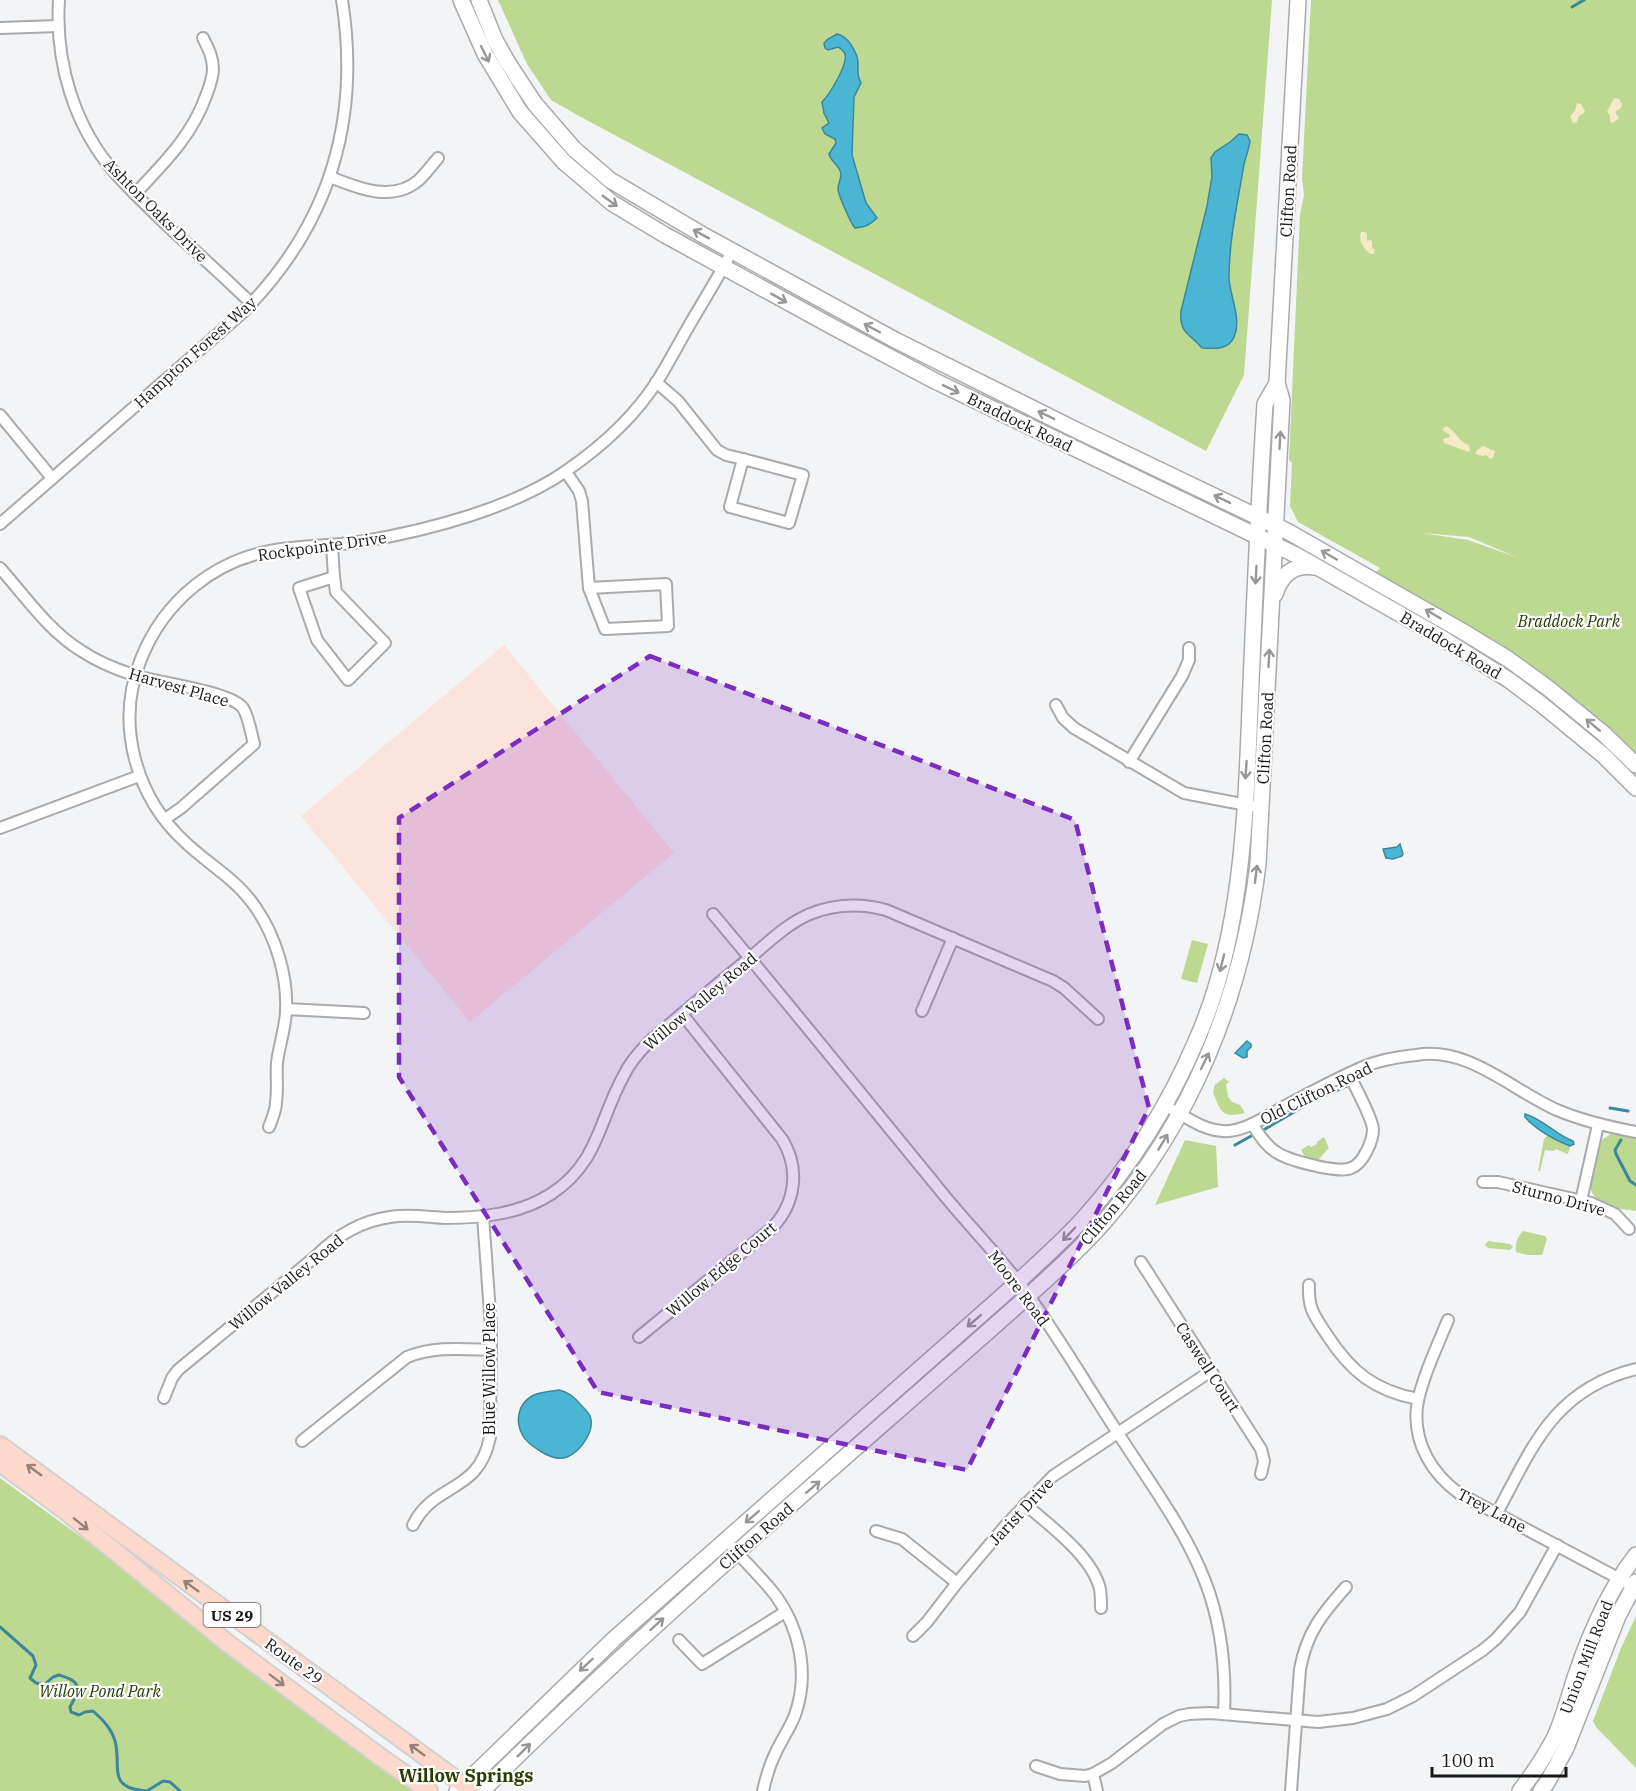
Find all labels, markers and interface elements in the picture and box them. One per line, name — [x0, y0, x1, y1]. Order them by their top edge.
one-way arrow — [479, 44, 491, 62]
street label: Clifton Road — [1276, 144, 1300, 238]
street label: Ashton Oaks Drive — [100, 154, 212, 266]
one-way arrow — [601, 194, 617, 207]
one-way arrow — [693, 228, 710, 240]
street label: Hampton Forest Way — [130, 291, 261, 412]
one-way arrow — [770, 292, 787, 304]
one-way arrow — [864, 322, 881, 334]
one-way arrow — [942, 383, 960, 395]
street label: Braddock Road — [964, 388, 1076, 456]
one-way arrow — [1038, 409, 1056, 421]
one-way arrow — [1274, 430, 1285, 450]
one-way arrow — [1214, 493, 1232, 505]
street label: Rockpointe Drive — [256, 527, 388, 565]
one-way arrow — [1320, 548, 1337, 560]
one-way arrow — [1250, 565, 1261, 585]
street label: Braddock Road — [1397, 607, 1506, 683]
one-way arrow — [1425, 608, 1442, 620]
park label: Braddock Park — [1517, 611, 1621, 631]
one-way arrow — [1263, 649, 1274, 669]
street label: Harvest Place — [127, 663, 231, 711]
street label: Clifton Road — [1253, 691, 1277, 785]
one-way arrow — [1585, 719, 1601, 732]
one-way arrow — [1241, 760, 1252, 780]
one-way arrow — [1251, 865, 1262, 884]
street label: Willow Valley Road — [639, 948, 761, 1054]
one-way arrow — [1215, 953, 1227, 972]
one-way arrow — [1200, 1053, 1212, 1071]
street label: Old Clifton Road — [1257, 1057, 1376, 1129]
one-way arrow — [1158, 1134, 1170, 1151]
street label: Clifton Road — [1076, 1165, 1151, 1249]
street label: Sturno Drive — [1510, 1176, 1608, 1220]
street label: Willow Edge Court — [662, 1217, 780, 1321]
one-way arrow — [1062, 1226, 1076, 1241]
street label: Willow Valley Road — [225, 1229, 348, 1334]
street label: Moore Road — [984, 1246, 1054, 1330]
street label: Blue Willow Place — [479, 1303, 499, 1435]
one-way arrow — [967, 1314, 982, 1328]
street label: Caswell Court — [1172, 1318, 1245, 1416]
one-way arrow — [26, 1464, 42, 1476]
street label: Jarist Drive — [985, 1473, 1057, 1549]
one-way arrow — [805, 1480, 820, 1494]
street label: Trey Lane — [1454, 1484, 1530, 1536]
street label: Clifton Road — [715, 1498, 798, 1574]
one-way arrow — [745, 1510, 760, 1524]
one-way arrow — [72, 1517, 88, 1530]
one-way arrow — [184, 1579, 200, 1592]
street label: Union Mill Road — [1555, 1597, 1617, 1717]
road number: US 29 — [204, 1603, 260, 1627]
one-way arrow — [649, 1617, 664, 1631]
street label: Route 29 — [261, 1633, 327, 1689]
one-way arrow — [579, 1658, 594, 1672]
one-way arrow — [269, 1674, 285, 1686]
park label: Willow Pond Park — [39, 1681, 162, 1701]
scale bar — [1432, 1740, 1566, 1778]
one-way arrow — [516, 1742, 531, 1757]
one-way arrow — [409, 1744, 425, 1756]
text: 100 m — [1441, 1749, 1495, 1772]
district label: Willow Springs — [399, 1764, 533, 1787]

